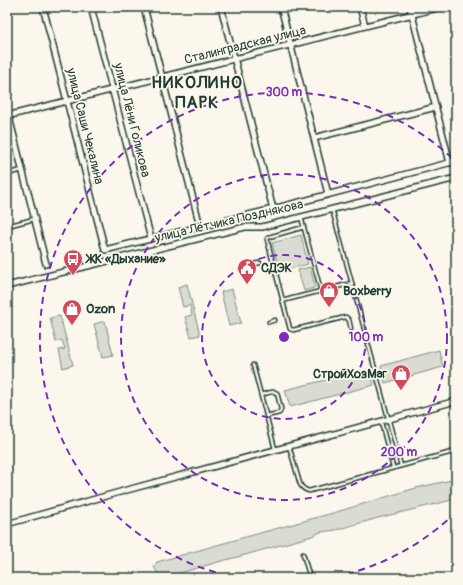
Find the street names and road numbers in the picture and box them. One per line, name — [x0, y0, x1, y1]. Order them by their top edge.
street label: Сталинградская улица — [183, 22, 307, 68]
street label: улица Лёни Голикова — [110, 60, 154, 179]
street label: улица Саши Чекалина — [63, 65, 107, 186]
street label: улица Лётчика Позднякова — [152, 196, 305, 246]

